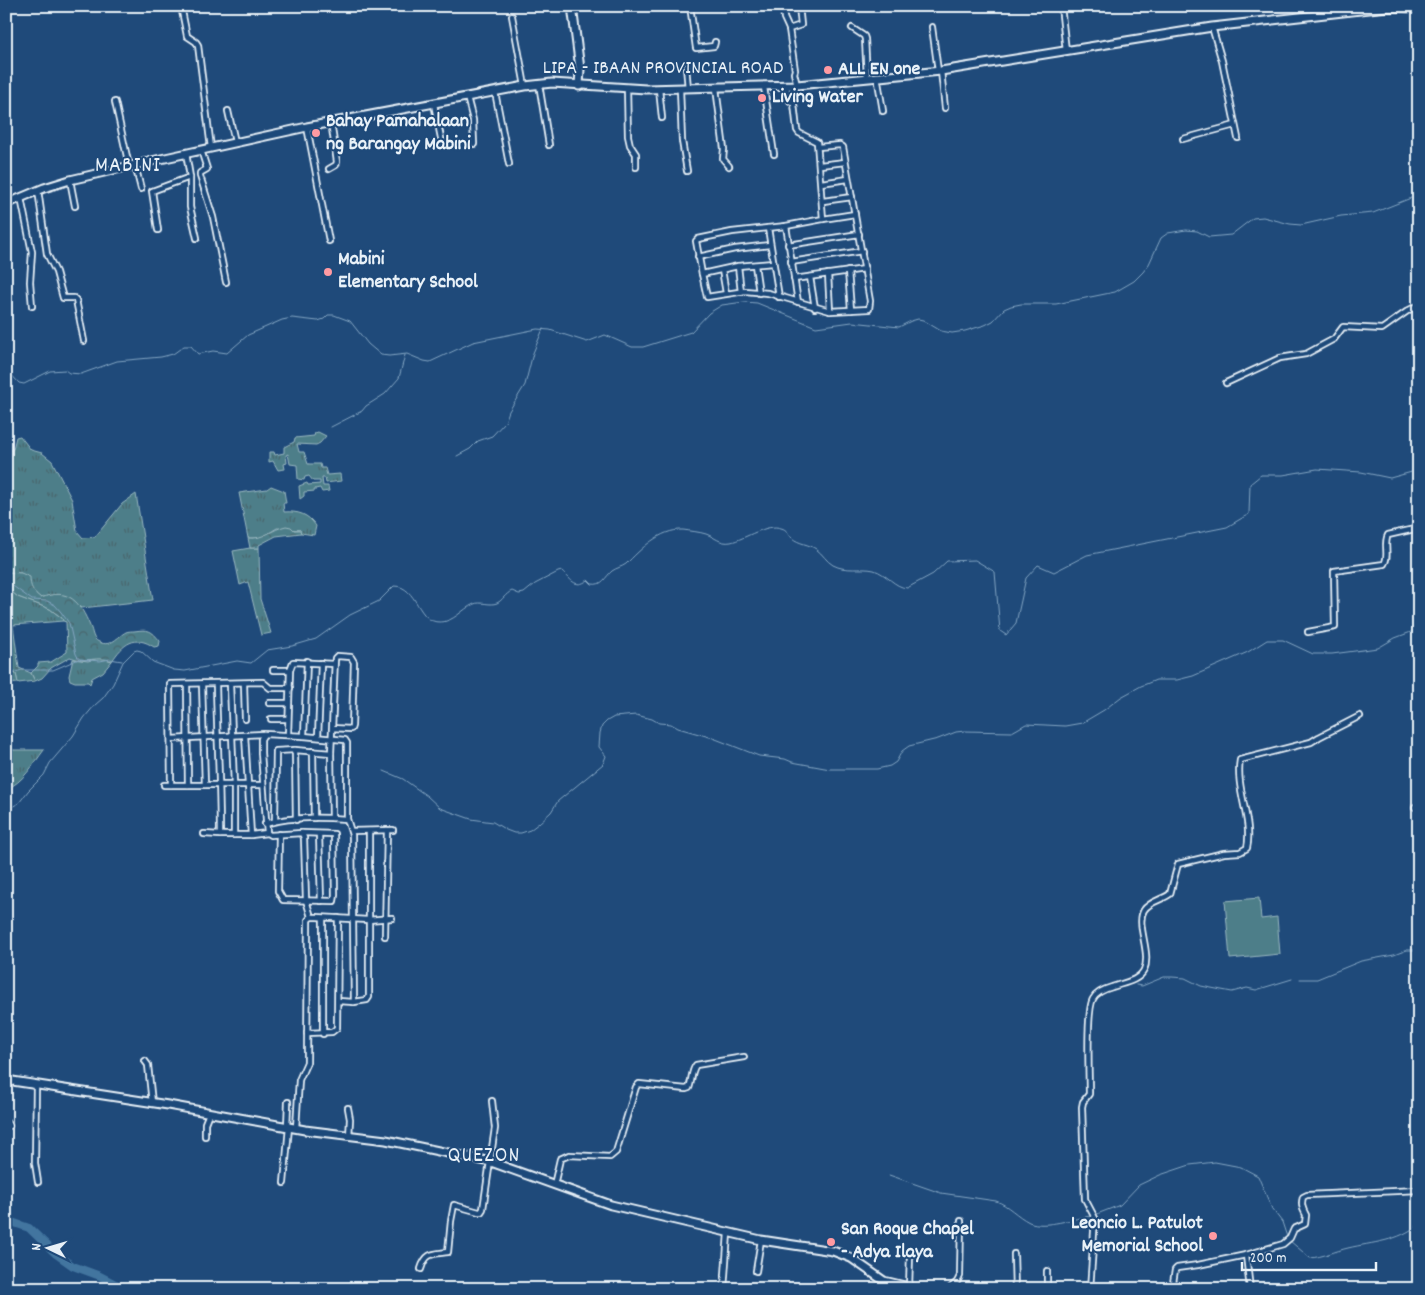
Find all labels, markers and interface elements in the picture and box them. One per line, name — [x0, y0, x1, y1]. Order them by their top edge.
street label: LIPA - IBAAN PROVINCIAL ROAD — [543, 55, 783, 83]
place label: ALL EN one — [838, 56, 921, 84]
marker: ALL EN one — [822, 64, 834, 76]
place label: Living Water — [772, 84, 863, 112]
marker: Living Water — [756, 92, 768, 104]
place label: Bahay Pamahalaan ng Barangay Mabini — [326, 108, 471, 159]
marker: Bahay Pamahalaan ng Barangay Mabini — [310, 127, 322, 139]
district label: MABINI — [95, 151, 161, 182]
place label: Mabini Elementary School — [338, 246, 478, 297]
marker: Mabini Elementary School — [322, 266, 334, 278]
district label: QUEZON — [448, 1141, 520, 1172]
place label: Leoncio L. Patulot Memorial School — [1071, 1210, 1204, 1261]
place label: San Roque Chapel - Adya Ilaya — [841, 1216, 974, 1267]
north arrow — [22, 1222, 72, 1272]
marker: Leoncio L. Patulot Memorial School — [1207, 1230, 1219, 1242]
marker: San Roque Chapel - Adya Ilaya — [825, 1236, 837, 1248]
scale bar — [1242, 1240, 1376, 1272]
text: N — [27, 1243, 47, 1251]
text: 200 m — [1250, 1248, 1287, 1270]

